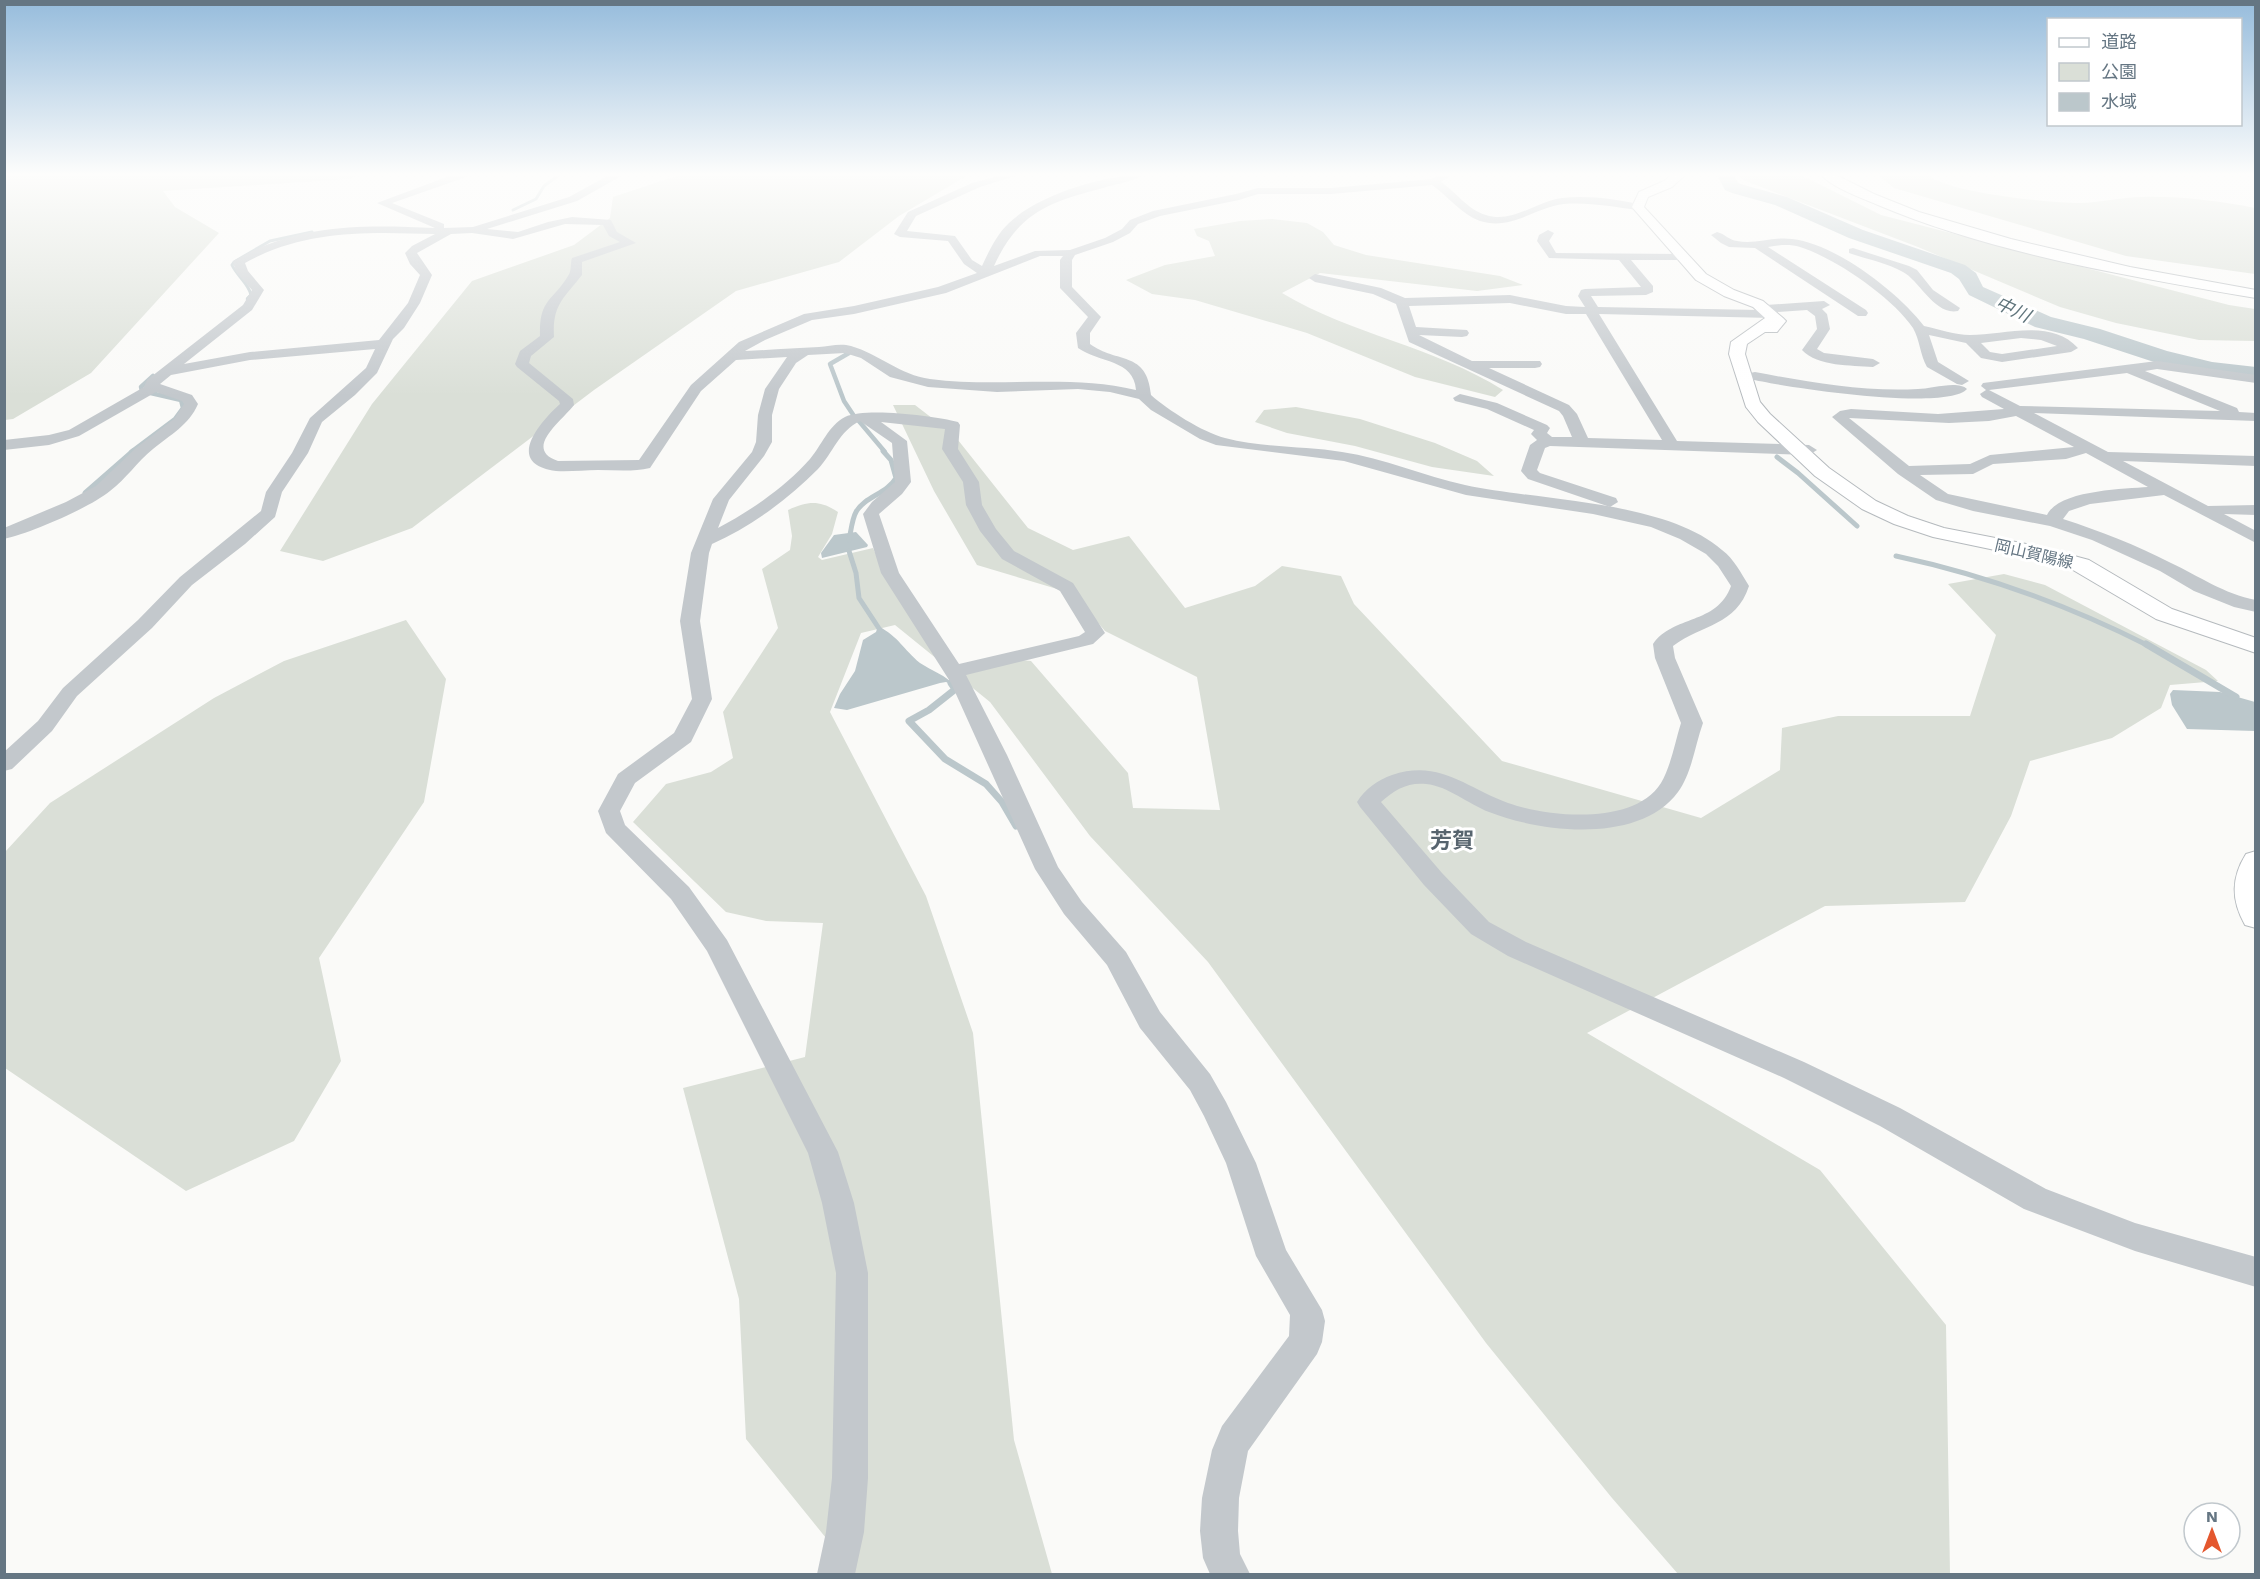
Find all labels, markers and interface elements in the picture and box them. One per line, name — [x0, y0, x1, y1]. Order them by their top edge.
legend — [2047, 18, 2242, 126]
text: 道路 — [2101, 31, 2137, 52]
text: 公園 — [2101, 61, 2137, 82]
text: 水域 — [2101, 91, 2137, 112]
water label: 中川 — [1992, 292, 2036, 327]
street label: 岡山賀陽線 — [1993, 536, 2075, 572]
district label: 芳賀 — [1430, 828, 1474, 853]
north arrow — [2182, 1501, 2242, 1561]
text: N — [2206, 1507, 2218, 1526]

